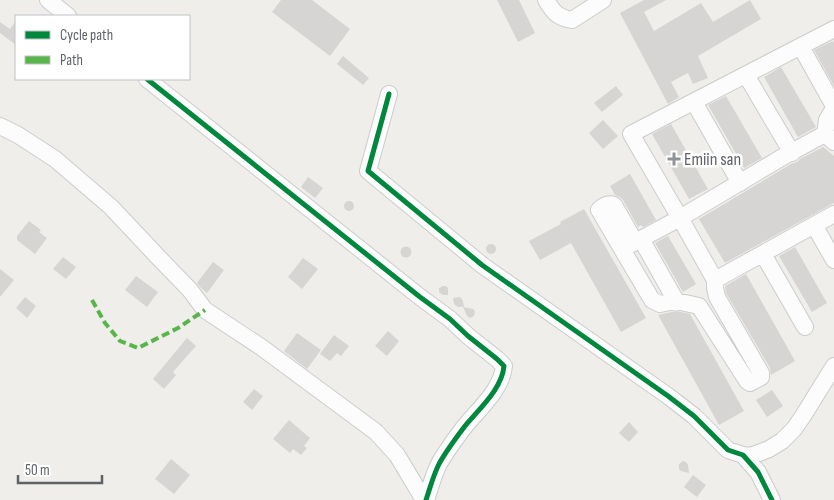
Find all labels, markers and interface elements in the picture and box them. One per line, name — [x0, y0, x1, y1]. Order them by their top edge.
legend — [15, 15, 190, 80]
text: Cycle path — [60, 26, 113, 45]
text: Path — [60, 51, 83, 70]
place label: Emiin san — [684, 149, 741, 170]
marker: Emiin san — [668, 153, 680, 165]
scale bar — [18, 452, 101, 484]
text: 50 m — [25, 461, 50, 480]

